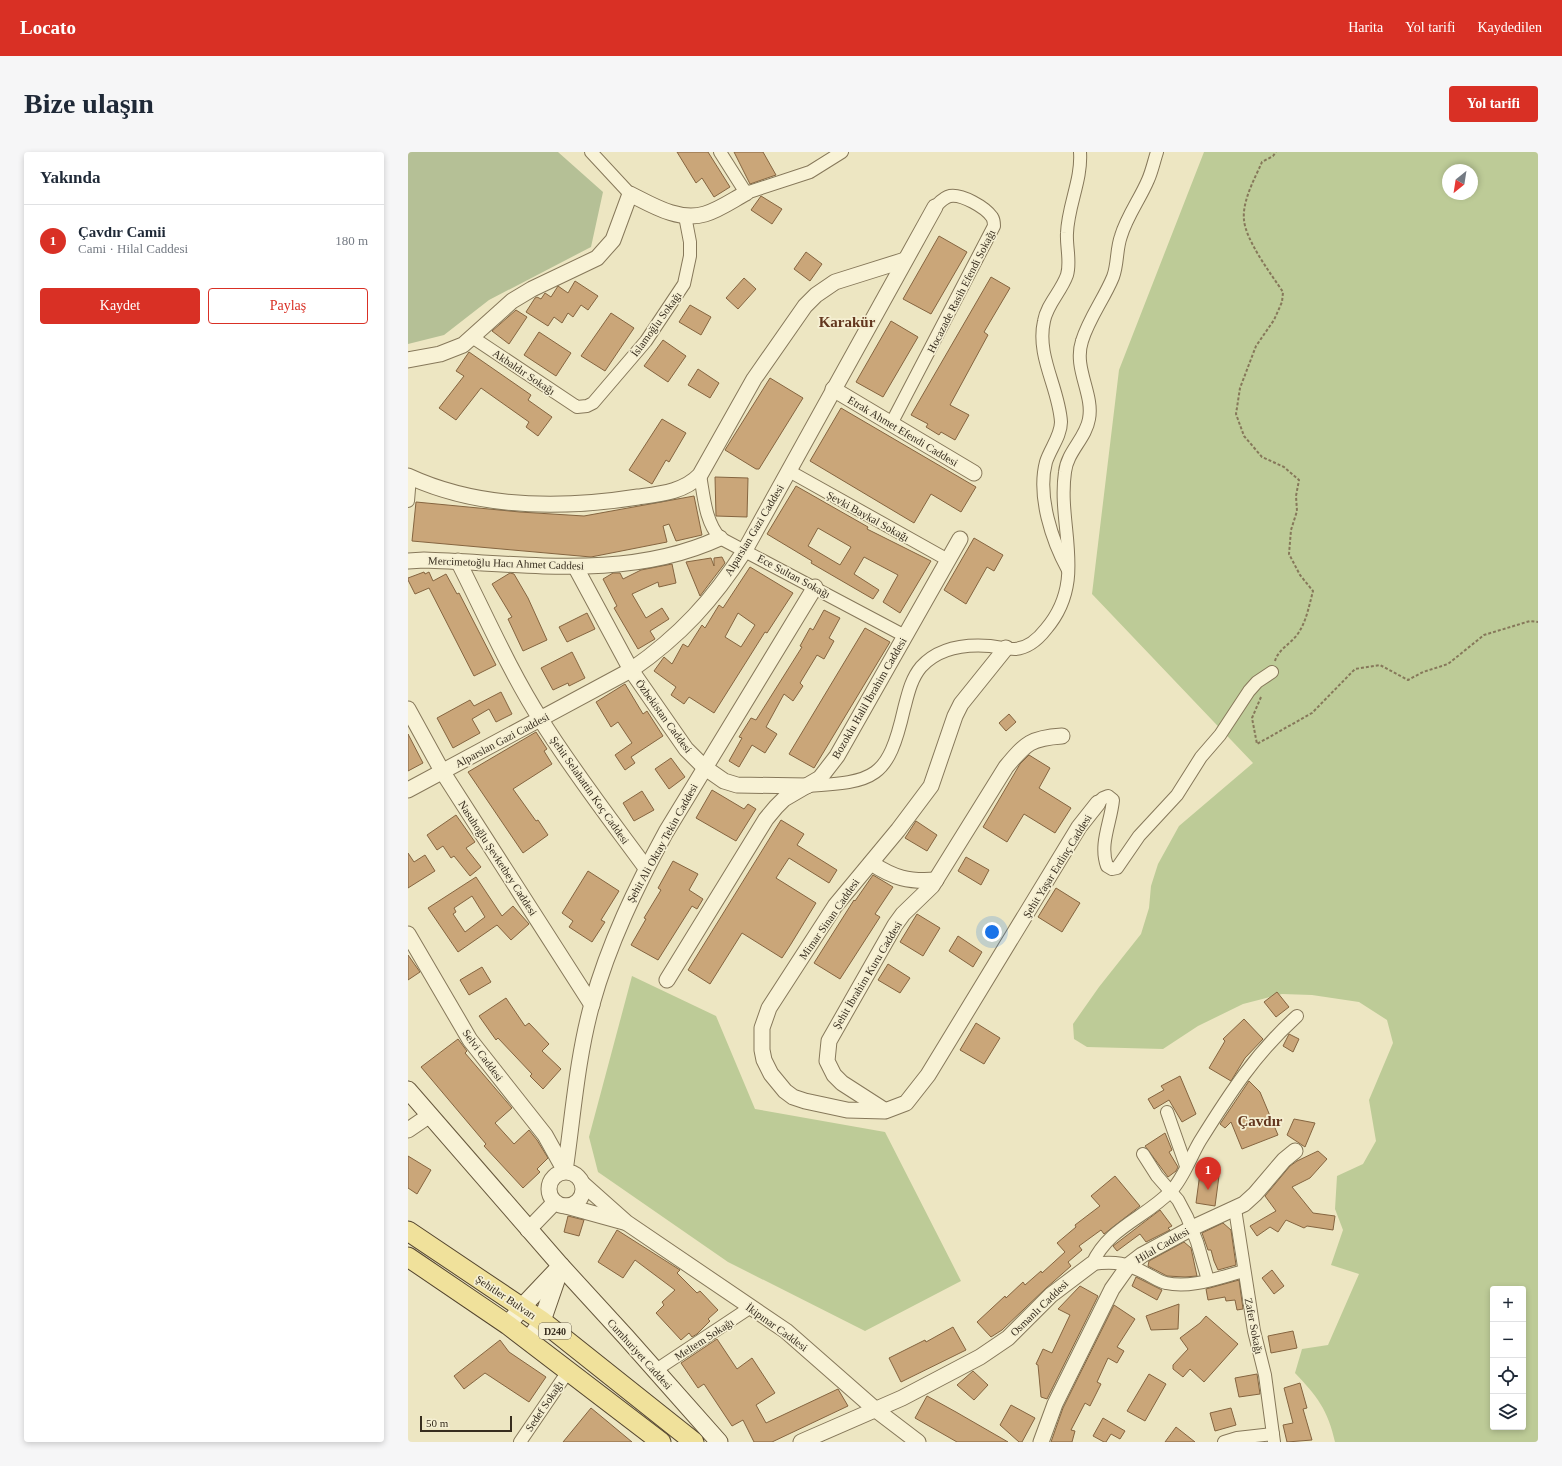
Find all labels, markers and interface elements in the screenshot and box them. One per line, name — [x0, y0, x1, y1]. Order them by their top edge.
text: Locato — [20, 17, 76, 38]
text: Harita — [1348, 20, 1383, 35]
text: Yol tarifi — [1405, 20, 1455, 35]
text: Kaydedilen — [1477, 20, 1542, 35]
button: Yol tarifi — [1449, 86, 1538, 122]
text: Bize ulaşın — [24, 88, 154, 119]
north arrow — [1442, 164, 1478, 200]
text: Yakında — [40, 168, 100, 187]
text: Çavdır Camii — [78, 224, 166, 240]
street label: Hocazade Rasih Efendi Sokağı — [925, 227, 997, 355]
text: 1 — [50, 233, 56, 248]
text: 180 m — [335, 233, 368, 248]
text: Cami · Hilal Caddesi — [78, 241, 188, 256]
button: Kaydet — [40, 288, 200, 324]
button: Paylaş — [208, 288, 368, 324]
street label: İslamoğlu Sokağı — [628, 289, 684, 359]
district label: Karakür — [819, 314, 876, 330]
street label: Akbaldır Sokağı — [491, 347, 557, 397]
street label: Etrak Ahmet Efendi Caddesi — [846, 393, 960, 469]
street label: Alparslan Gazi Caddesi — [722, 482, 786, 578]
street label: Şevki Baykal Sokağı — [825, 488, 911, 544]
street label: Ece Sultan Sokağı — [756, 552, 832, 600]
street label: Mercimetoğlu Hacı Ahmet Caddesi — [428, 554, 584, 572]
street label: Bozoklu Halil İbrahim Caddesi — [829, 635, 909, 761]
street label: Özbekistan Caddesi — [633, 677, 695, 755]
street label: Alparslan Gazi Caddesi — [453, 710, 551, 770]
street label: Şehit Selahattin Koç Caddesi — [548, 734, 632, 846]
street label: Şehit Ali Oktay Tekin Caddesi — [624, 781, 700, 905]
street label: Nasuhoğlu Şevketbey Caddesi — [456, 798, 540, 918]
street label: Şehit Yaşar Erdinç Caddesi — [1020, 812, 1094, 920]
street label: Mimar Sinan Caddesi — [797, 876, 861, 962]
street label: Şehit İbrahim Kuru Caddesi — [830, 919, 904, 1031]
your location — [982, 922, 1002, 942]
street label: Selvi Caddesi — [460, 1027, 506, 1083]
district label: Çavdır — [1238, 1113, 1283, 1129]
pin: 1 — [1195, 1157, 1221, 1190]
street label: Hilal Caddesi — [1133, 1225, 1191, 1265]
street label: Şehitler Bulvarı — [474, 1272, 538, 1322]
street label: Osmanlı Caddesi — [1008, 1277, 1070, 1339]
map controls — [1490, 1286, 1526, 1430]
button: + — [1490, 1286, 1526, 1322]
street label: Zafer Sokağı — [1243, 1297, 1265, 1355]
street label: İkipınar Caddesi — [744, 1301, 810, 1353]
street label: Cumhuriyet Caddesi — [605, 1316, 675, 1392]
street label: Meltem Sokağı — [672, 1316, 736, 1362]
button: − — [1490, 1322, 1526, 1358]
road number: D240 — [539, 1323, 571, 1339]
button: locate — [1490, 1358, 1526, 1394]
street label: Sedef Sokağı — [523, 1378, 565, 1434]
button: layers — [1490, 1394, 1526, 1430]
scale bar — [420, 1414, 512, 1433]
text: 50 m — [426, 1417, 448, 1429]

